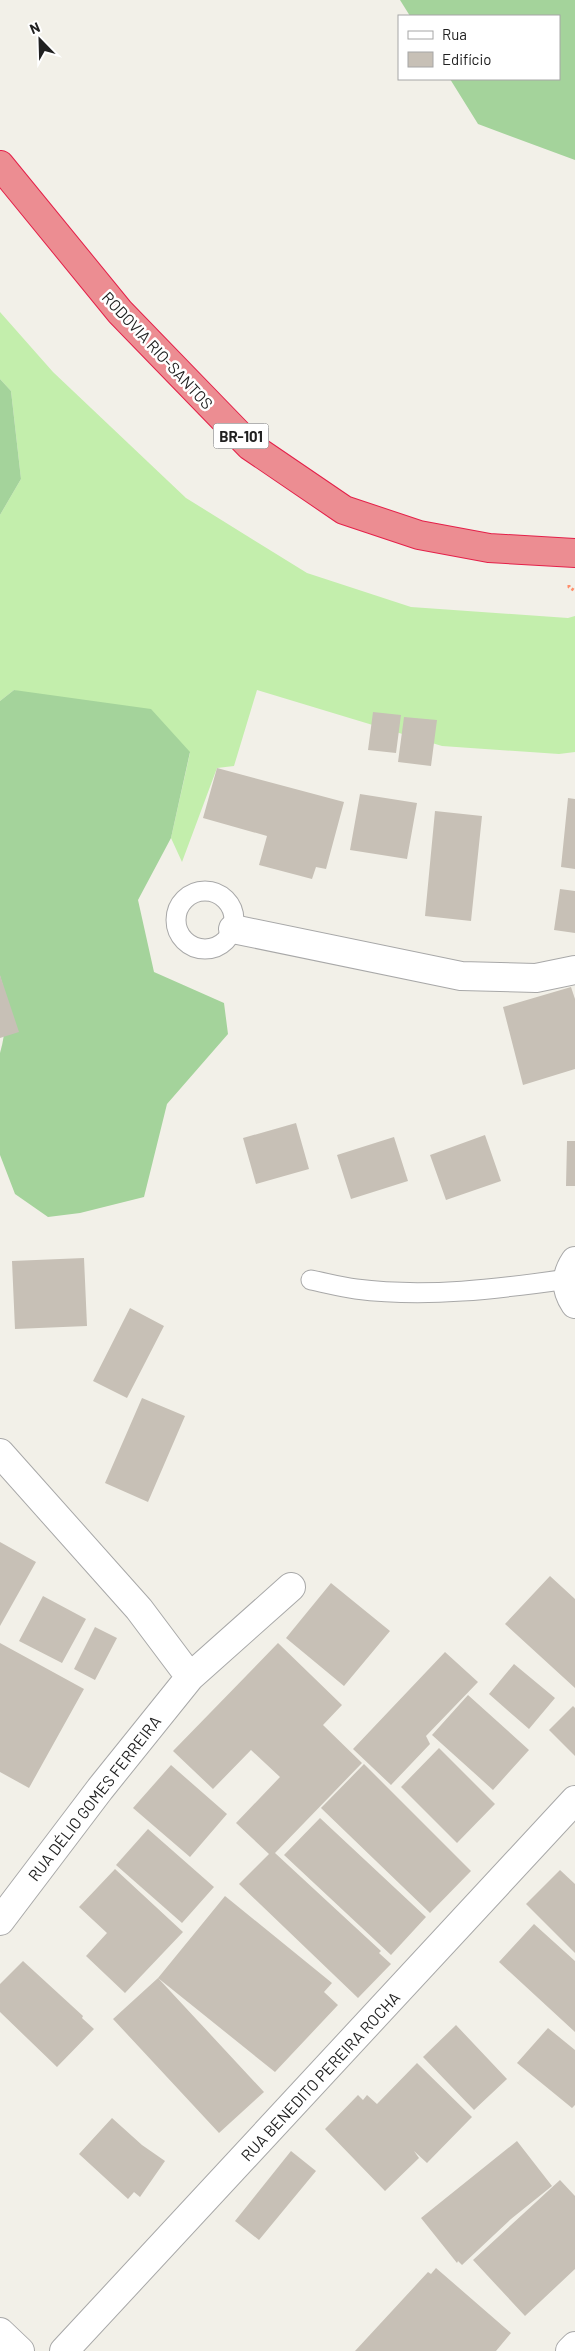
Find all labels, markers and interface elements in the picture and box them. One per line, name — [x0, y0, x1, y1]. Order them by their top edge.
north arrow — [15, 15, 65, 65]
legend — [398, 15, 560, 80]
text: N — [27, 18, 42, 37]
text: Rua — [442, 25, 467, 43]
text: Edifício — [442, 50, 491, 68]
street label: RODOVIA RIO-SANTOS — [99, 287, 217, 413]
road number: BR-101 — [214, 424, 268, 448]
street label: RUA DÉLIO GOMES FERREIRA — [24, 1711, 165, 1884]
street label: RUA BENEDITO PEREIRA ROCHA — [237, 1987, 404, 2164]

